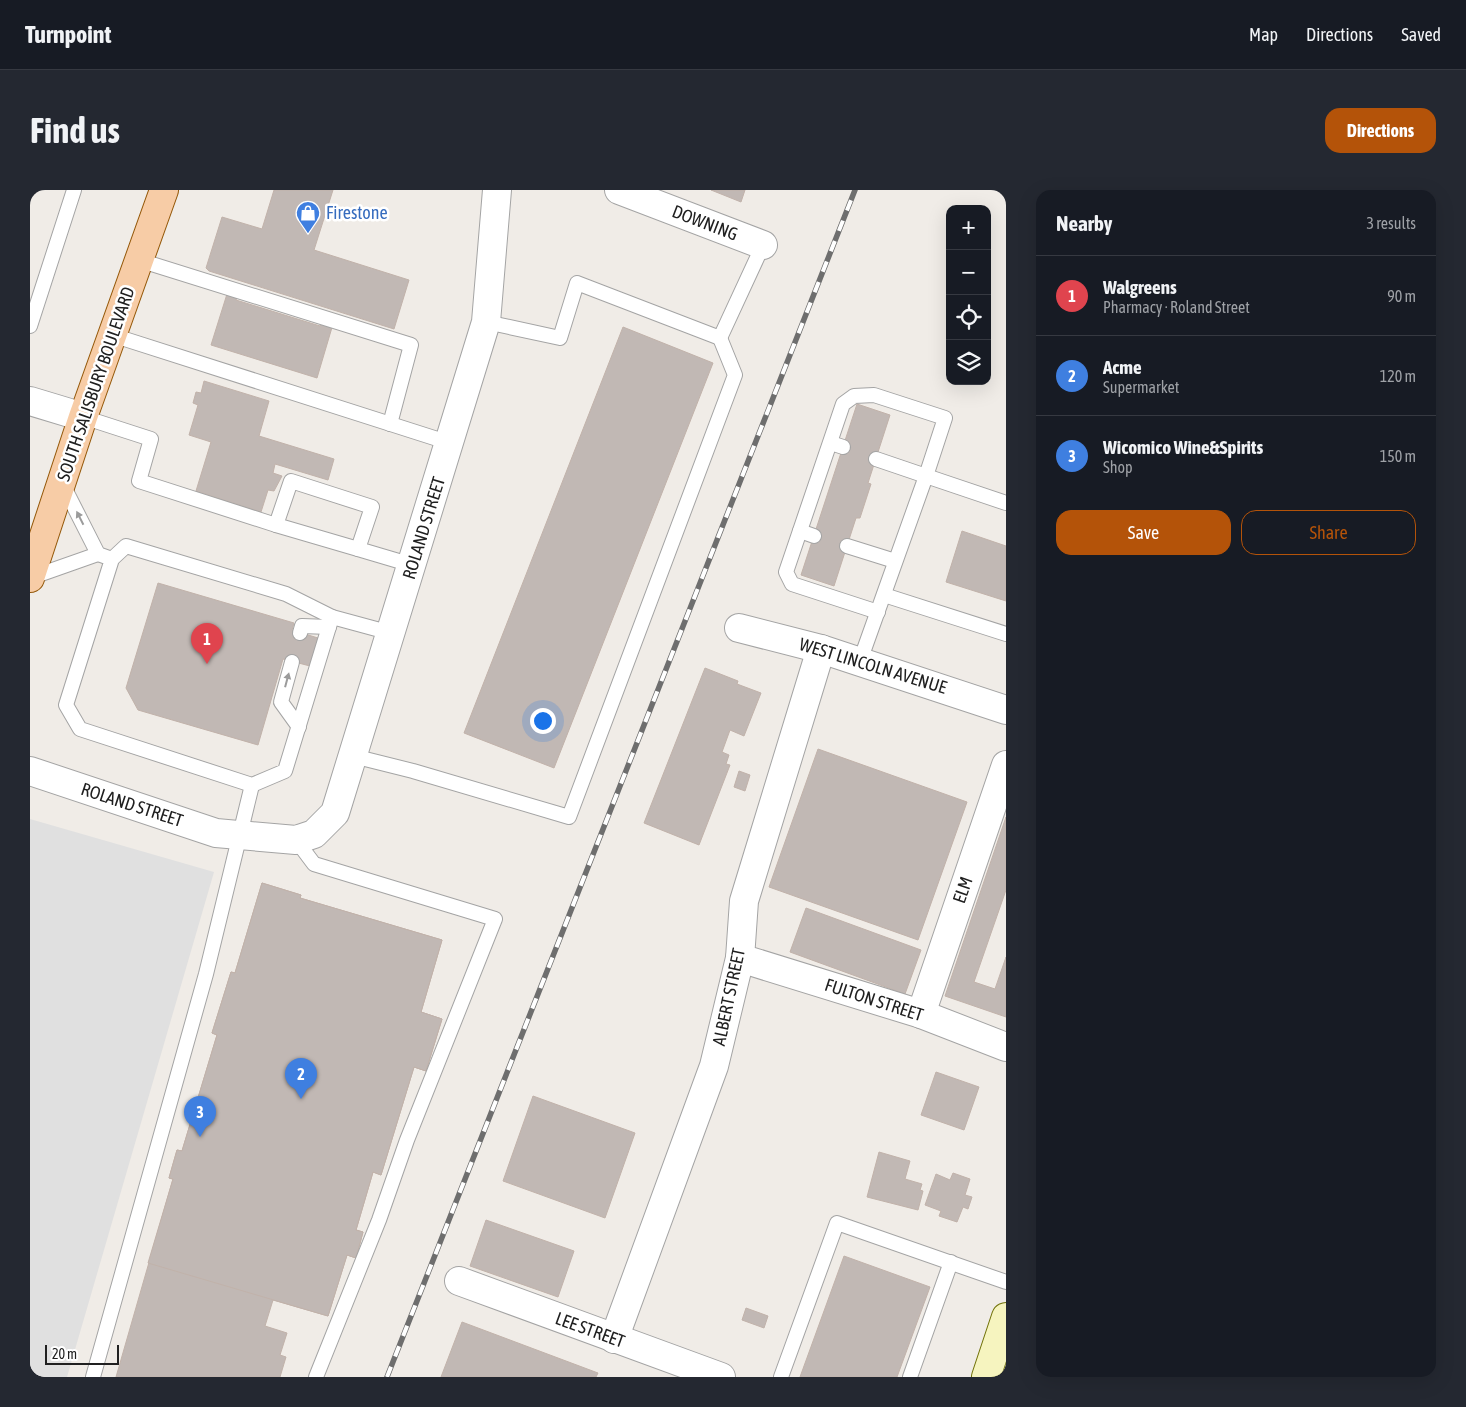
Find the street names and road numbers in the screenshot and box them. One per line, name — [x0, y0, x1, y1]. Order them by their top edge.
street label: DOWNING — [669, 200, 741, 245]
street label: SOUTH SALISBURY BOULEVARD — [52, 284, 139, 484]
street label: ROLAND STREET — [398, 474, 449, 582]
street label: WEST LINCOLN AVENUE — [797, 633, 950, 698]
street label: ROLAND STREET — [79, 778, 186, 831]
street label: ELM — [948, 874, 977, 906]
street label: ALBERT STREET — [708, 946, 749, 1048]
street label: FULTON STREET — [822, 974, 926, 1025]
street label: LEE STREET — [553, 1307, 628, 1352]

